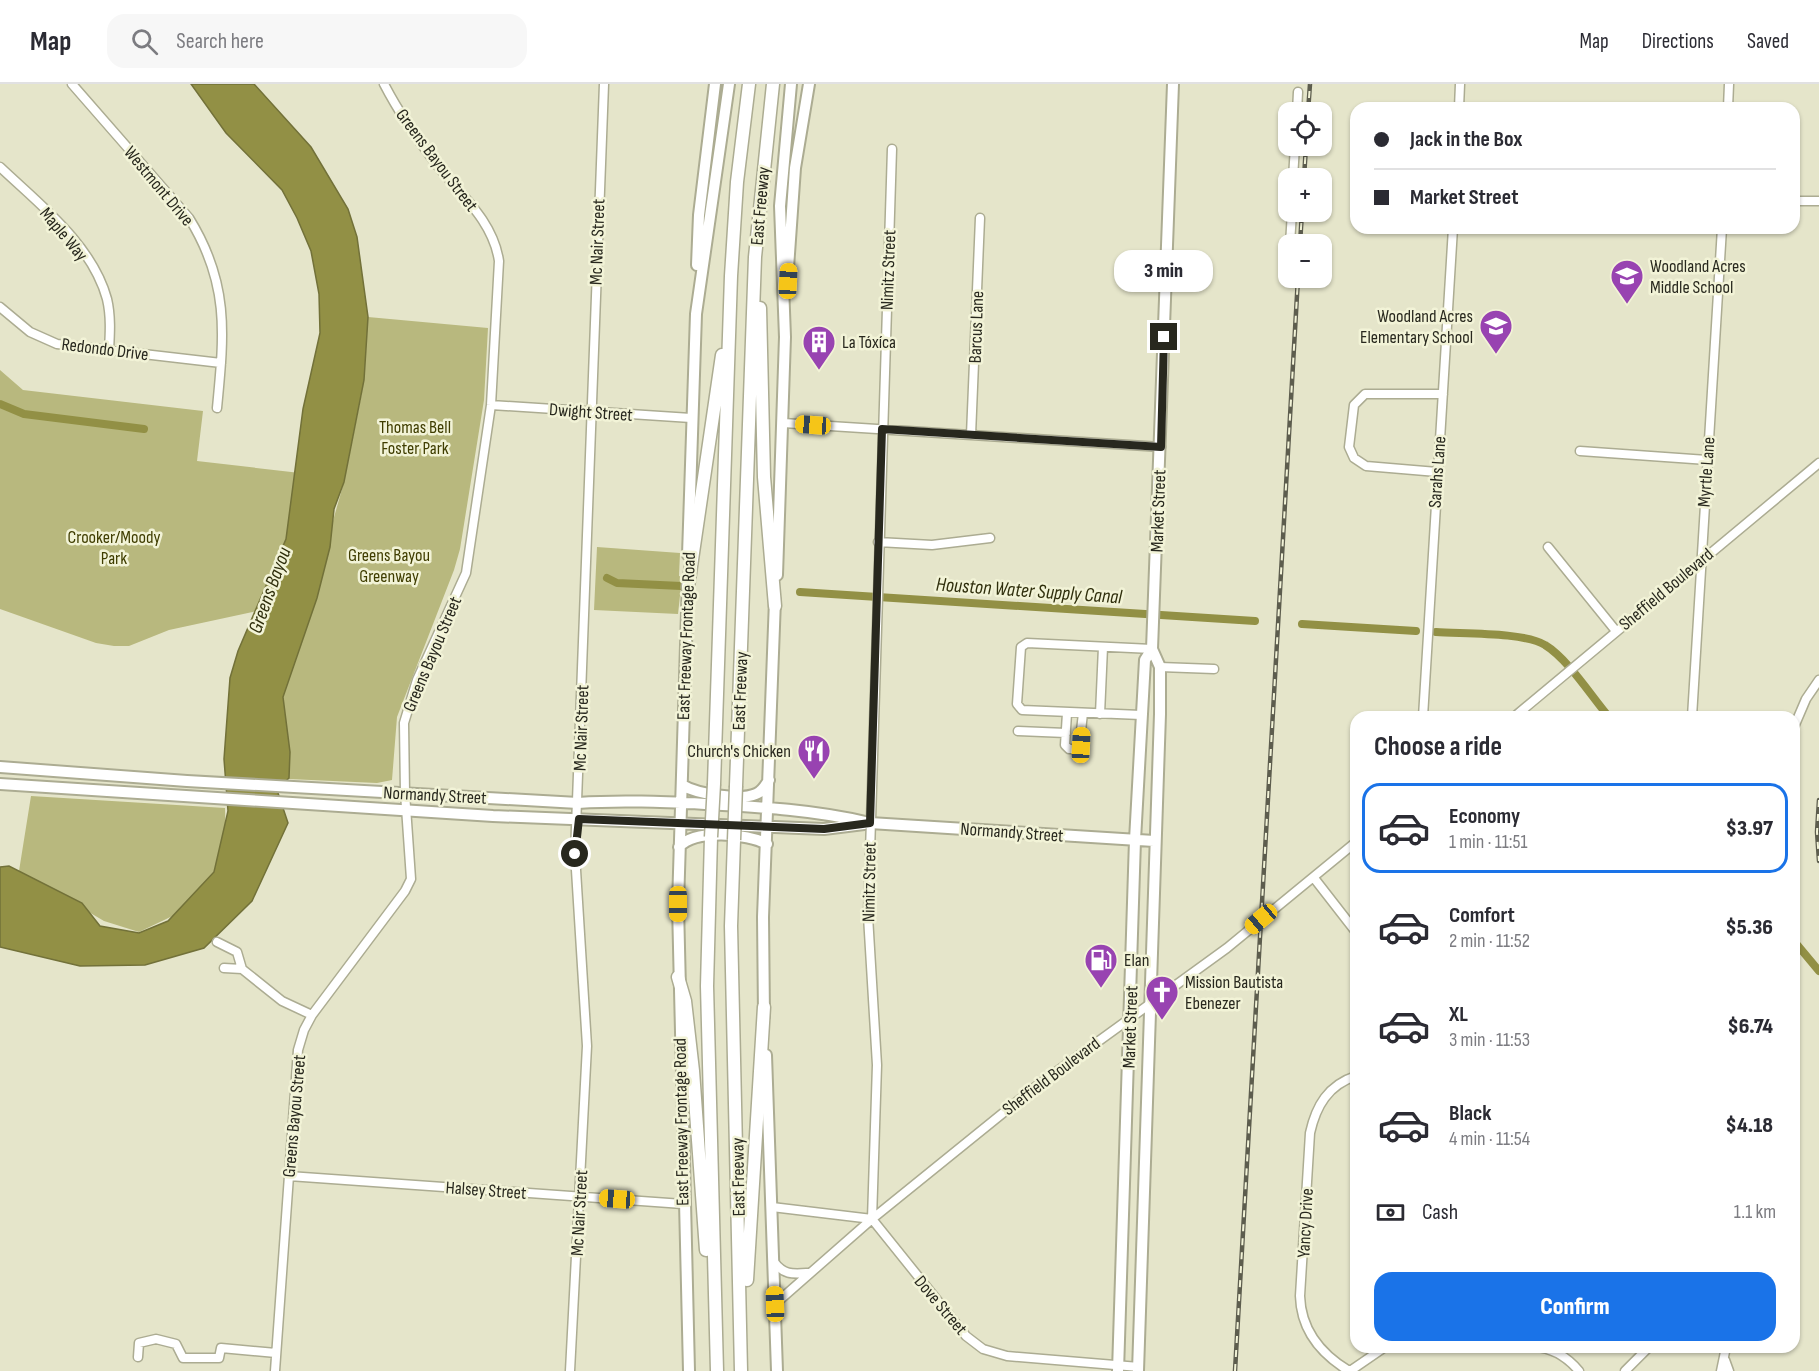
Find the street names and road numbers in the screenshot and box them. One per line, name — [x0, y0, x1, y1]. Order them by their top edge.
street label: Greens Bayou Street — [391, 105, 482, 216]
street label: Westmont Drive — [119, 142, 198, 230]
street label: East Freeway — [747, 166, 774, 246]
street label: Mc Nair Street — [586, 198, 610, 285]
street label: Maple Way — [35, 203, 92, 265]
street label: Nimitz Street — [877, 229, 900, 311]
street label: Barcus Lane — [965, 290, 988, 364]
street label: Redondo Drive — [60, 334, 150, 365]
street label: Dwight Street — [549, 399, 634, 426]
street label: Sarahs Lane — [1425, 435, 1450, 509]
street label: Myrtle Lane — [1694, 436, 1719, 508]
street label: Market Street — [1147, 469, 1170, 553]
street label: Sheffield Boulevard — [1615, 544, 1718, 635]
street label: East Freeway Frontage Road — [673, 552, 700, 720]
street label: Greens Bayou Street — [399, 593, 466, 715]
street label: East Freeway — [729, 651, 752, 731]
street label: Mc Nair Street — [570, 684, 594, 771]
street label: Normandy Street — [383, 782, 488, 809]
street label: Normandy Street — [960, 818, 1065, 847]
street label: Nimitz Street — [858, 841, 881, 922]
street label: Market Street — [1119, 985, 1142, 1069]
street label: Sheffield Boulevard — [998, 1033, 1104, 1120]
street label: East Freeway Frontage Road — [670, 1038, 693, 1206]
street label: Greens Bayou Street — [279, 1053, 310, 1178]
street label: East Freeway — [727, 1137, 750, 1216]
street label: Mc Nair Street — [567, 1169, 592, 1257]
street label: Halsey Street — [445, 1177, 527, 1204]
street label: Yancy Drive — [1293, 1188, 1318, 1258]
street label: Dove Street — [910, 1271, 972, 1340]

